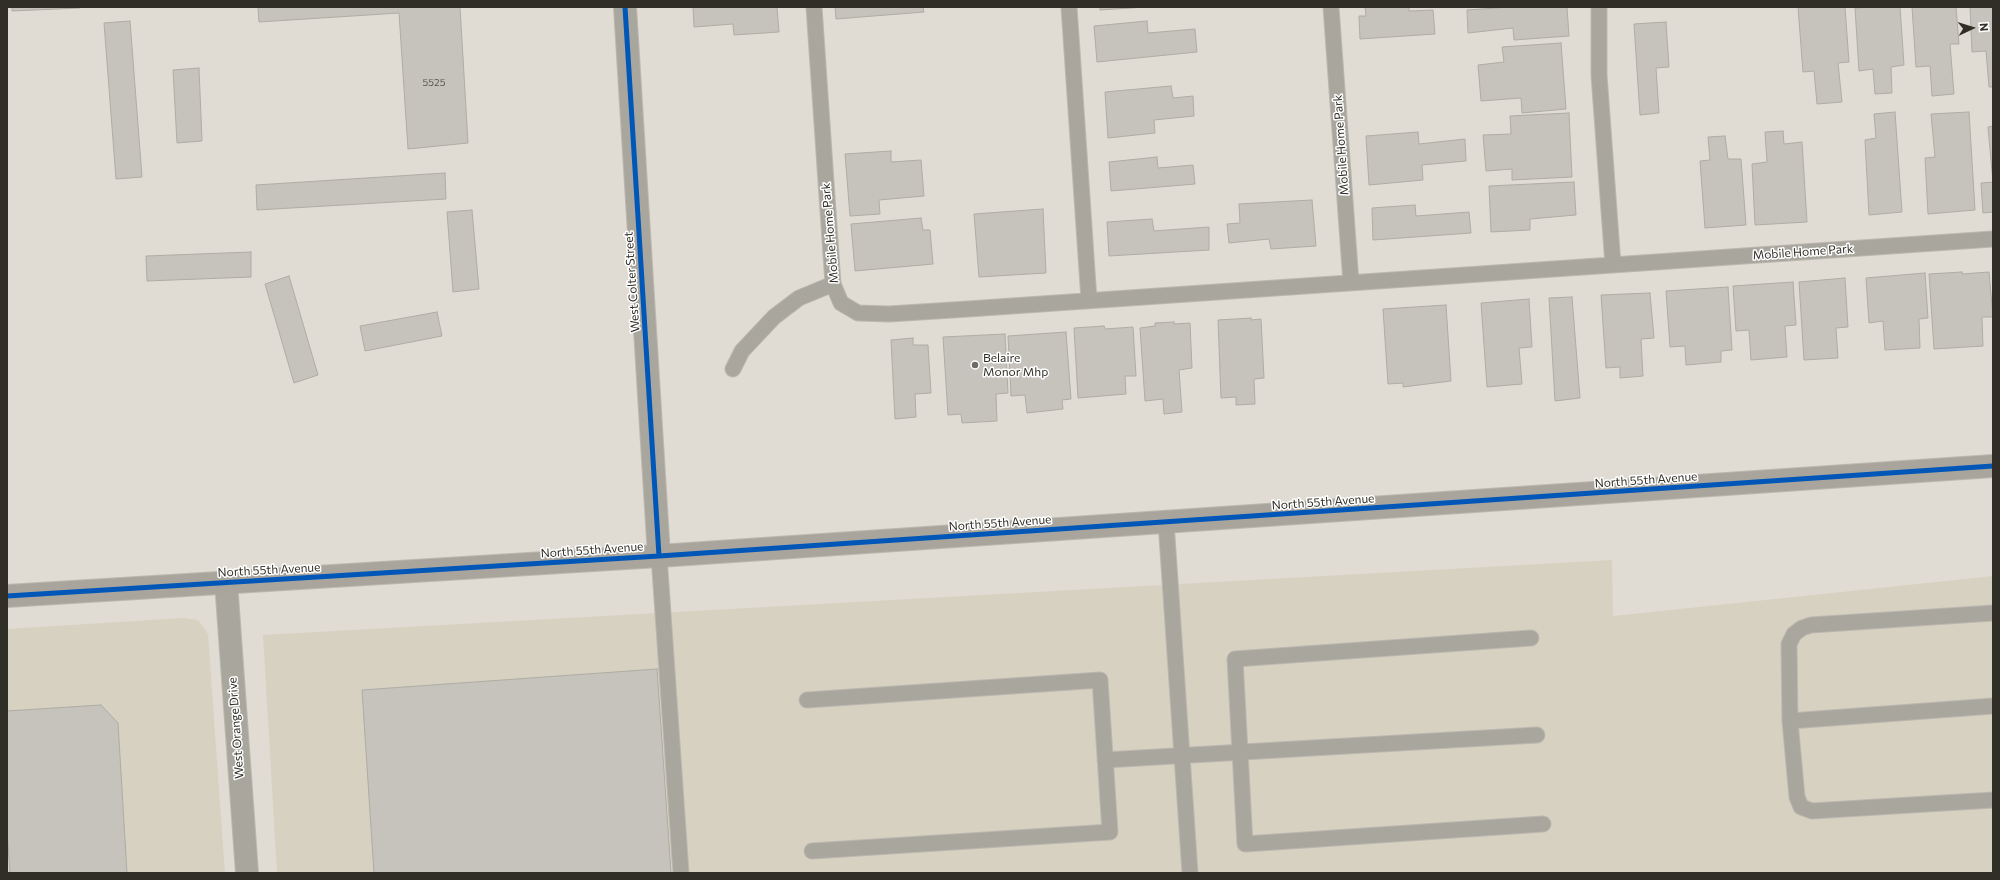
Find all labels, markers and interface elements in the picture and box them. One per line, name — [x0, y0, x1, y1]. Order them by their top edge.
north arrow — [1952, 8, 1992, 48]
text: N — [1978, 23, 1991, 32]
house number: 5525 — [423, 77, 445, 89]
street label: Mobile Home Park — [1330, 94, 1352, 196]
street label: Mobile Home Park — [818, 182, 842, 284]
street label: West Colter Street — [621, 231, 643, 333]
street label: Mobile Home Park — [1752, 241, 1854, 263]
place label: Belaire Monor Mhp — [983, 351, 1048, 379]
marker: Belaire Monor Mhp — [970, 360, 980, 370]
street label: North 55th Avenue — [1594, 469, 1698, 491]
street label: North 55th Avenue — [1271, 491, 1375, 513]
street label: North 55th Avenue — [948, 512, 1052, 534]
street label: North 55th Avenue — [540, 539, 644, 561]
street label: North 55th Avenue — [217, 560, 321, 580]
street label: West Orange Drive — [225, 677, 247, 779]

